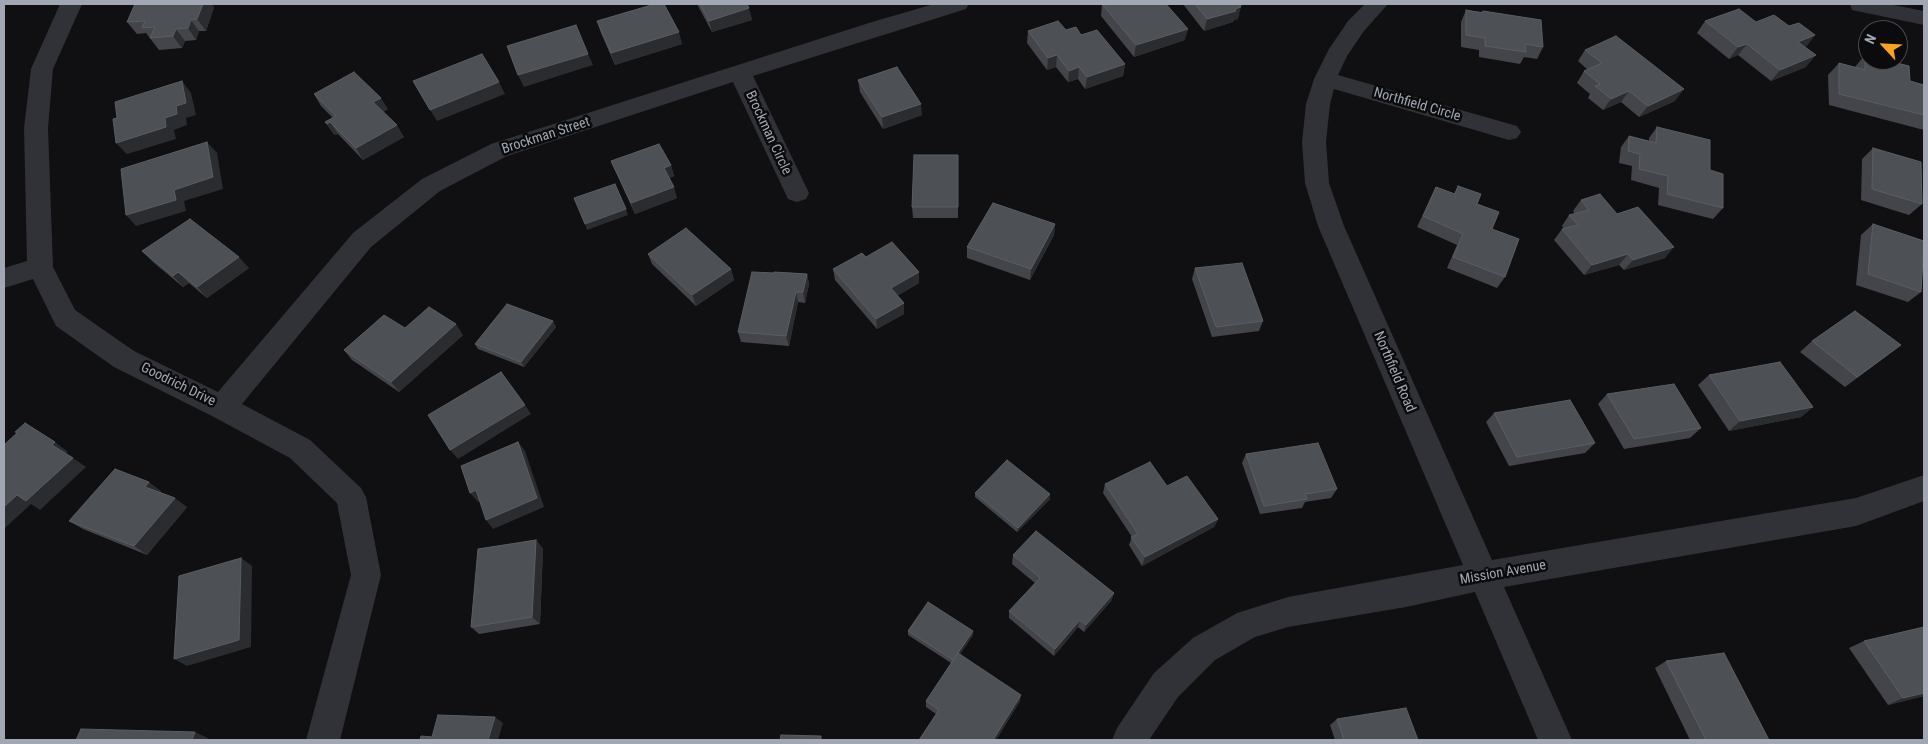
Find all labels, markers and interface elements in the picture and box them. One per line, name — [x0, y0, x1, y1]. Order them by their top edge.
north arrow — [1858, 20, 1908, 70]
text: N — [1861, 32, 1879, 46]
street label: Northfield Circle — [1372, 85, 1462, 125]
street label: Brockman Circle — [741, 89, 795, 177]
street label: Brockman Street — [500, 114, 592, 158]
street label: Northfield Road — [1369, 329, 1419, 415]
street label: Goodrich Drive — [138, 360, 218, 410]
street label: Mission Avenue — [1459, 557, 1547, 589]

